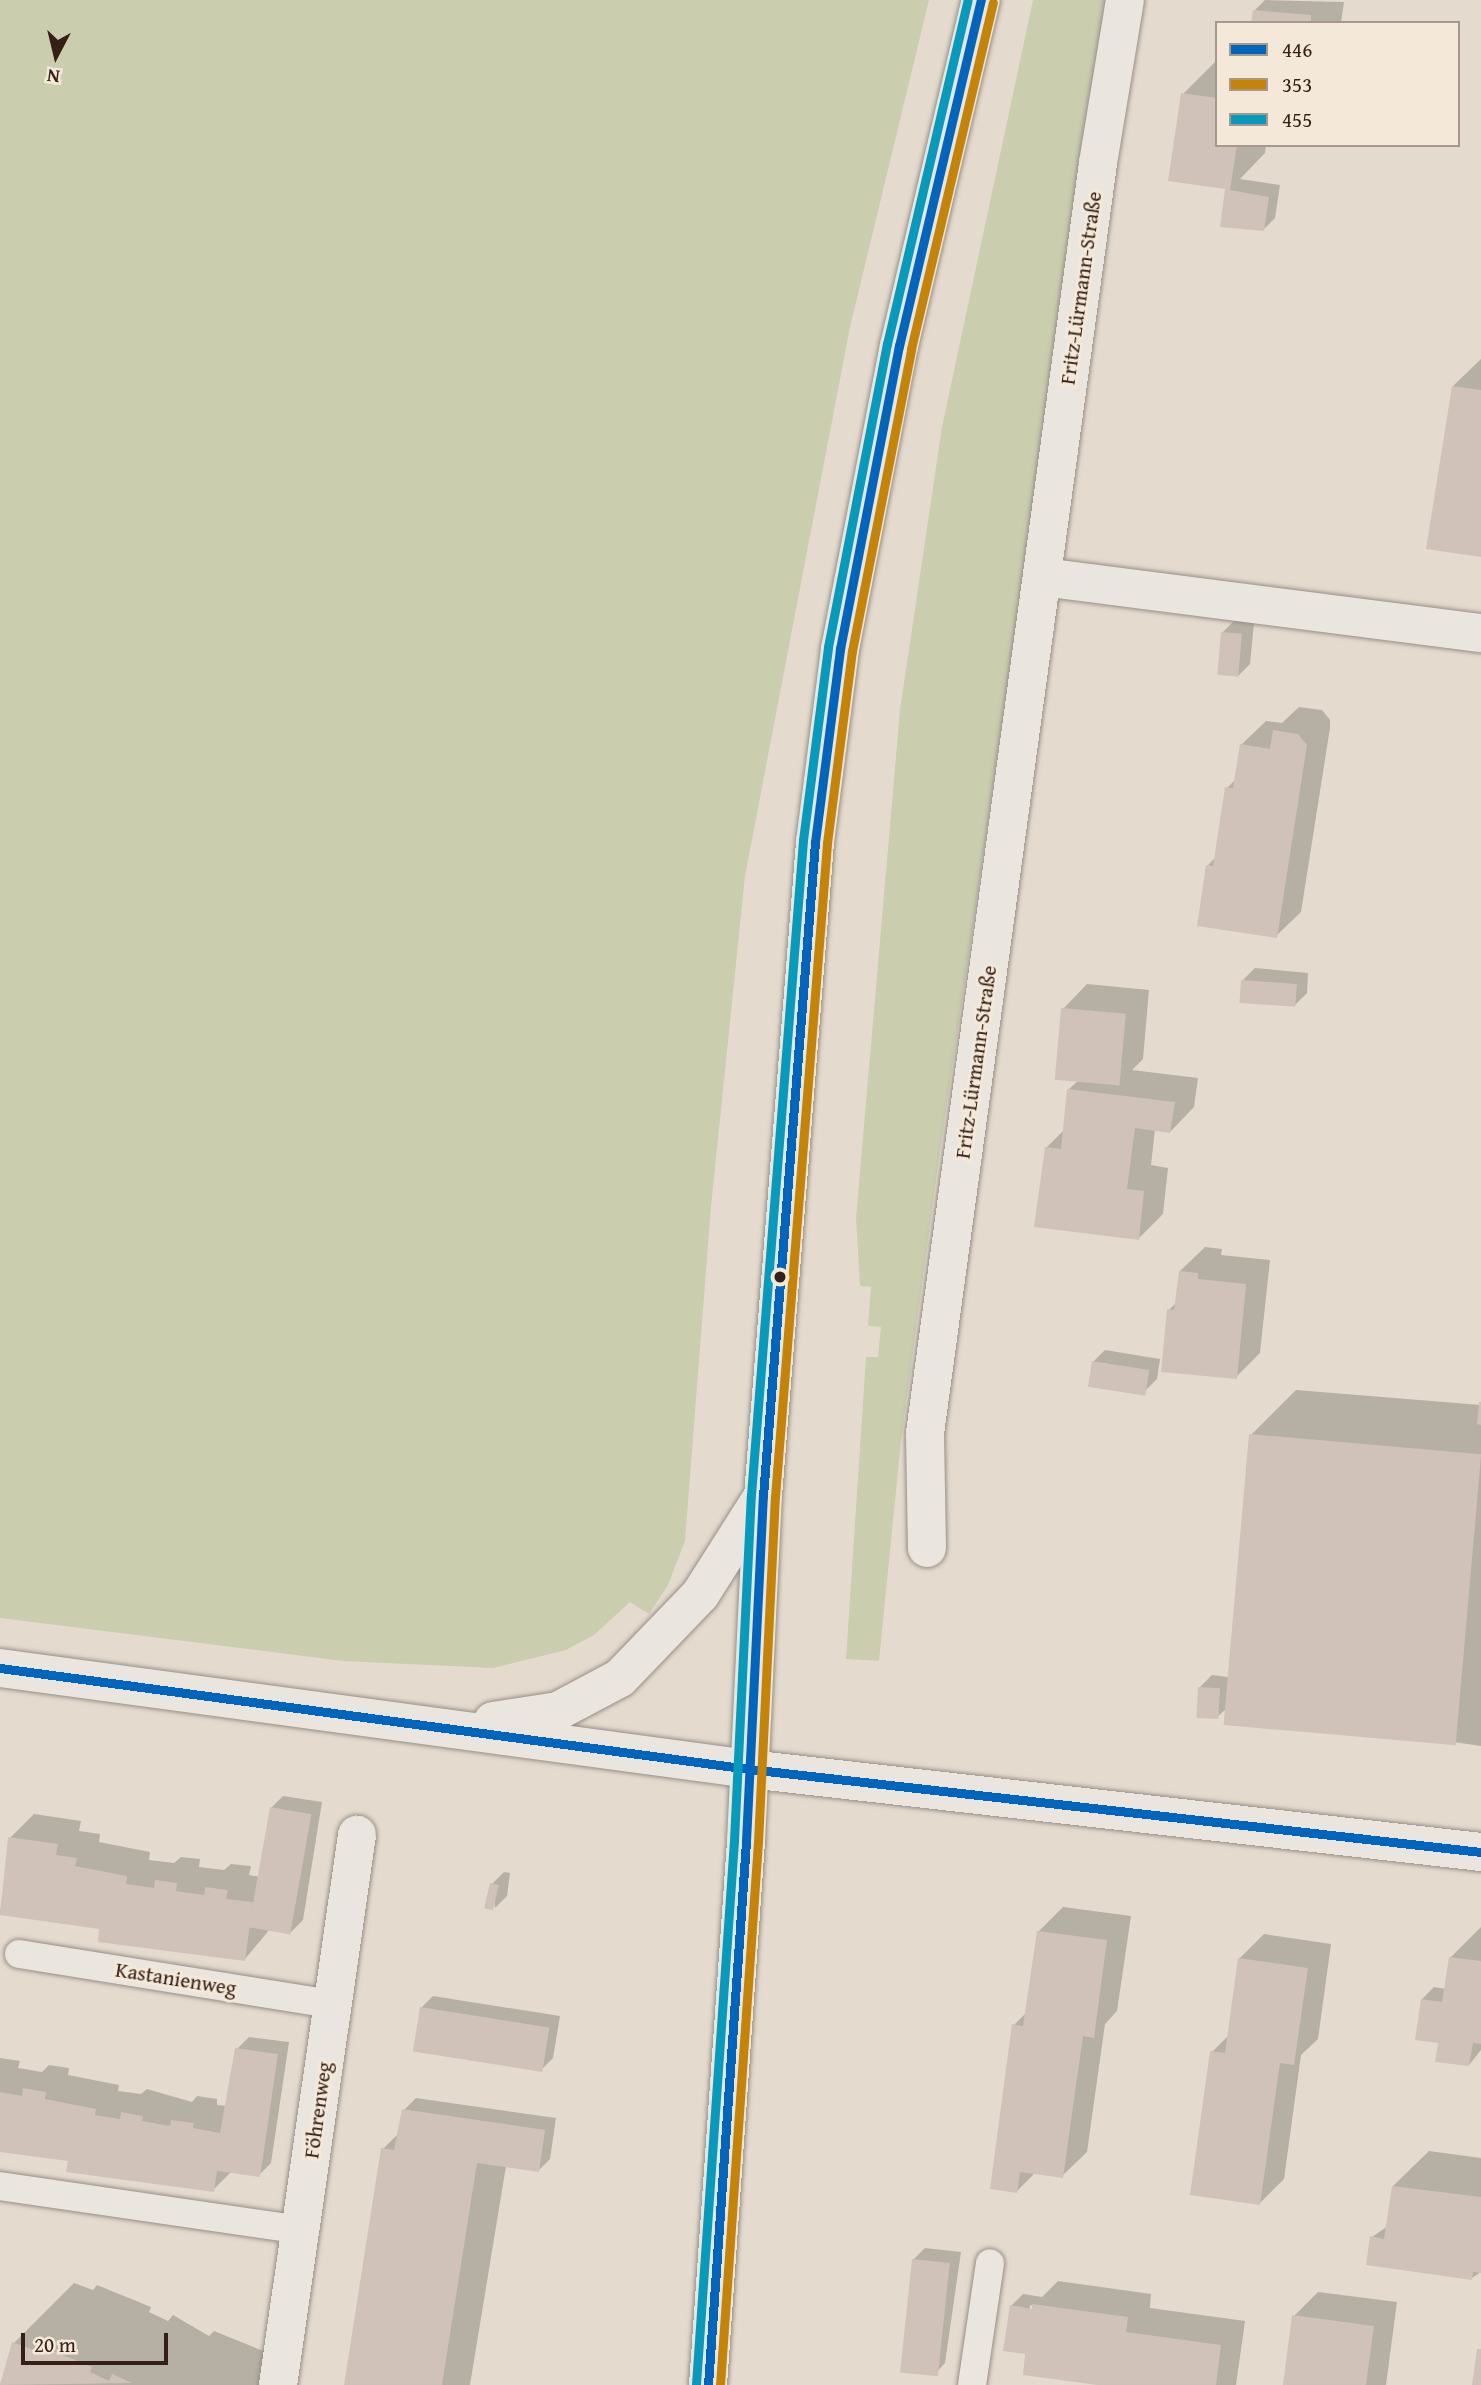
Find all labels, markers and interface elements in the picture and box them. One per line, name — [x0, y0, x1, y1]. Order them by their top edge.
north arrow — [21, 21, 91, 91]
legend — [1215, 21, 1460, 147]
text: 446 — [1282, 34, 1312, 65]
text: N — [45, 62, 61, 92]
text: 353 — [1282, 69, 1312, 100]
text: 455 — [1282, 104, 1312, 135]
street label: Fritz-Lürmann-Straße — [1055, 190, 1107, 386]
street label: Fritz-Lürmann-Straße — [950, 964, 1002, 1160]
unlabelled marker — [773, 1270, 787, 1284]
street label: Kastanienweg — [114, 1957, 238, 2001]
street label: Föhrenweg — [299, 2060, 337, 2160]
scale bar — [24, 2318, 172, 2362]
text: 20 m — [34, 2329, 76, 2360]

